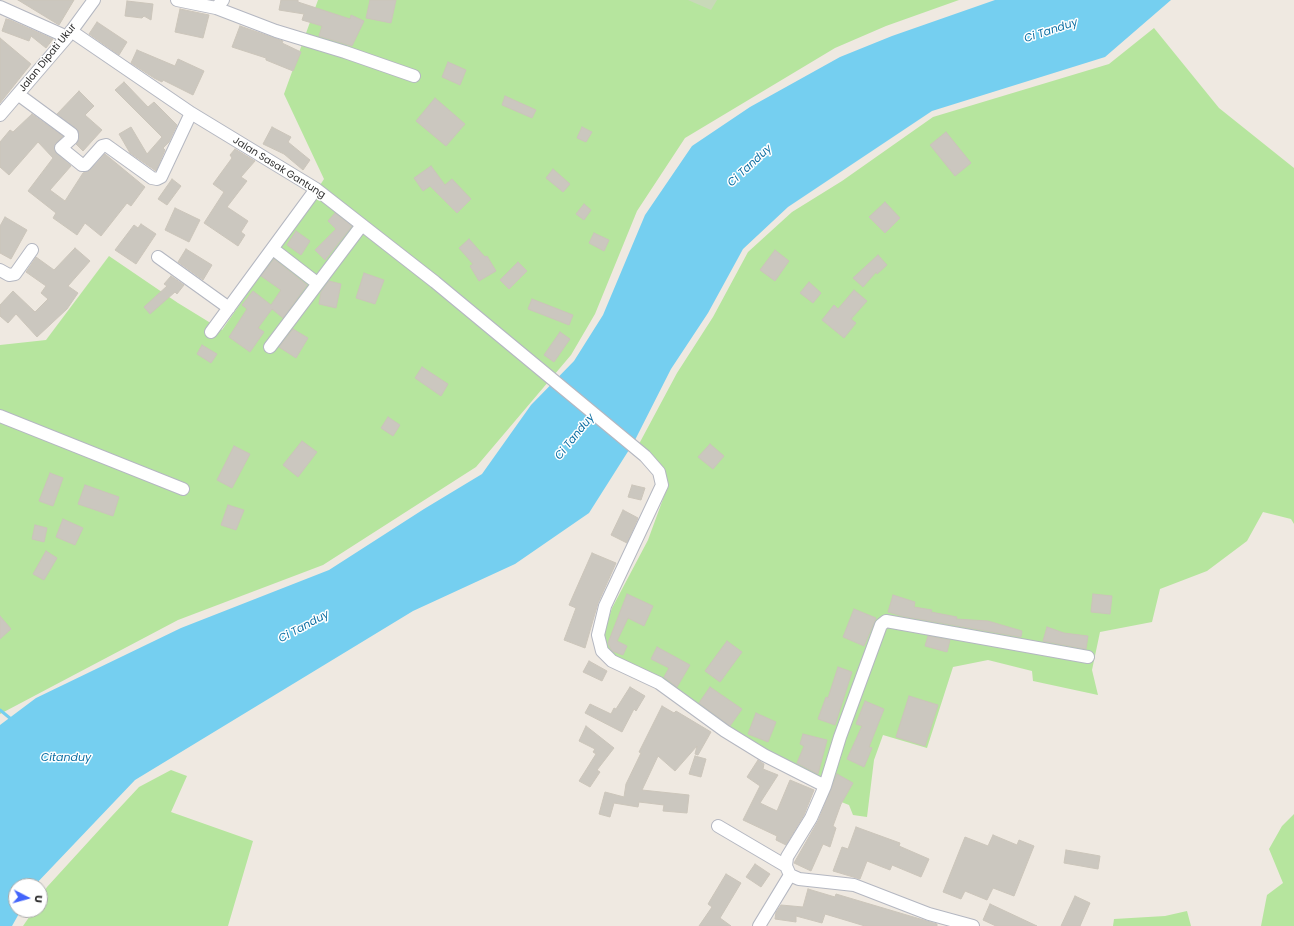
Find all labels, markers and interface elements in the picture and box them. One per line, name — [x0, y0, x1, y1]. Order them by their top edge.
water label: Ci Tanduy — [1023, 16, 1079, 46]
street label: Jalan Dipati Ukur — [17, 22, 79, 94]
street label: Jalan Sasak Gantung — [230, 135, 328, 201]
water label: Ci Tanduy — [725, 142, 775, 190]
water label: Ci Tanduy — [552, 411, 598, 463]
water label: Ci Tanduy — [276, 608, 332, 646]
water label: Citanduy — [41, 751, 91, 765]
north arrow — [8, 878, 48, 918]
text: U — [31, 894, 47, 904]

